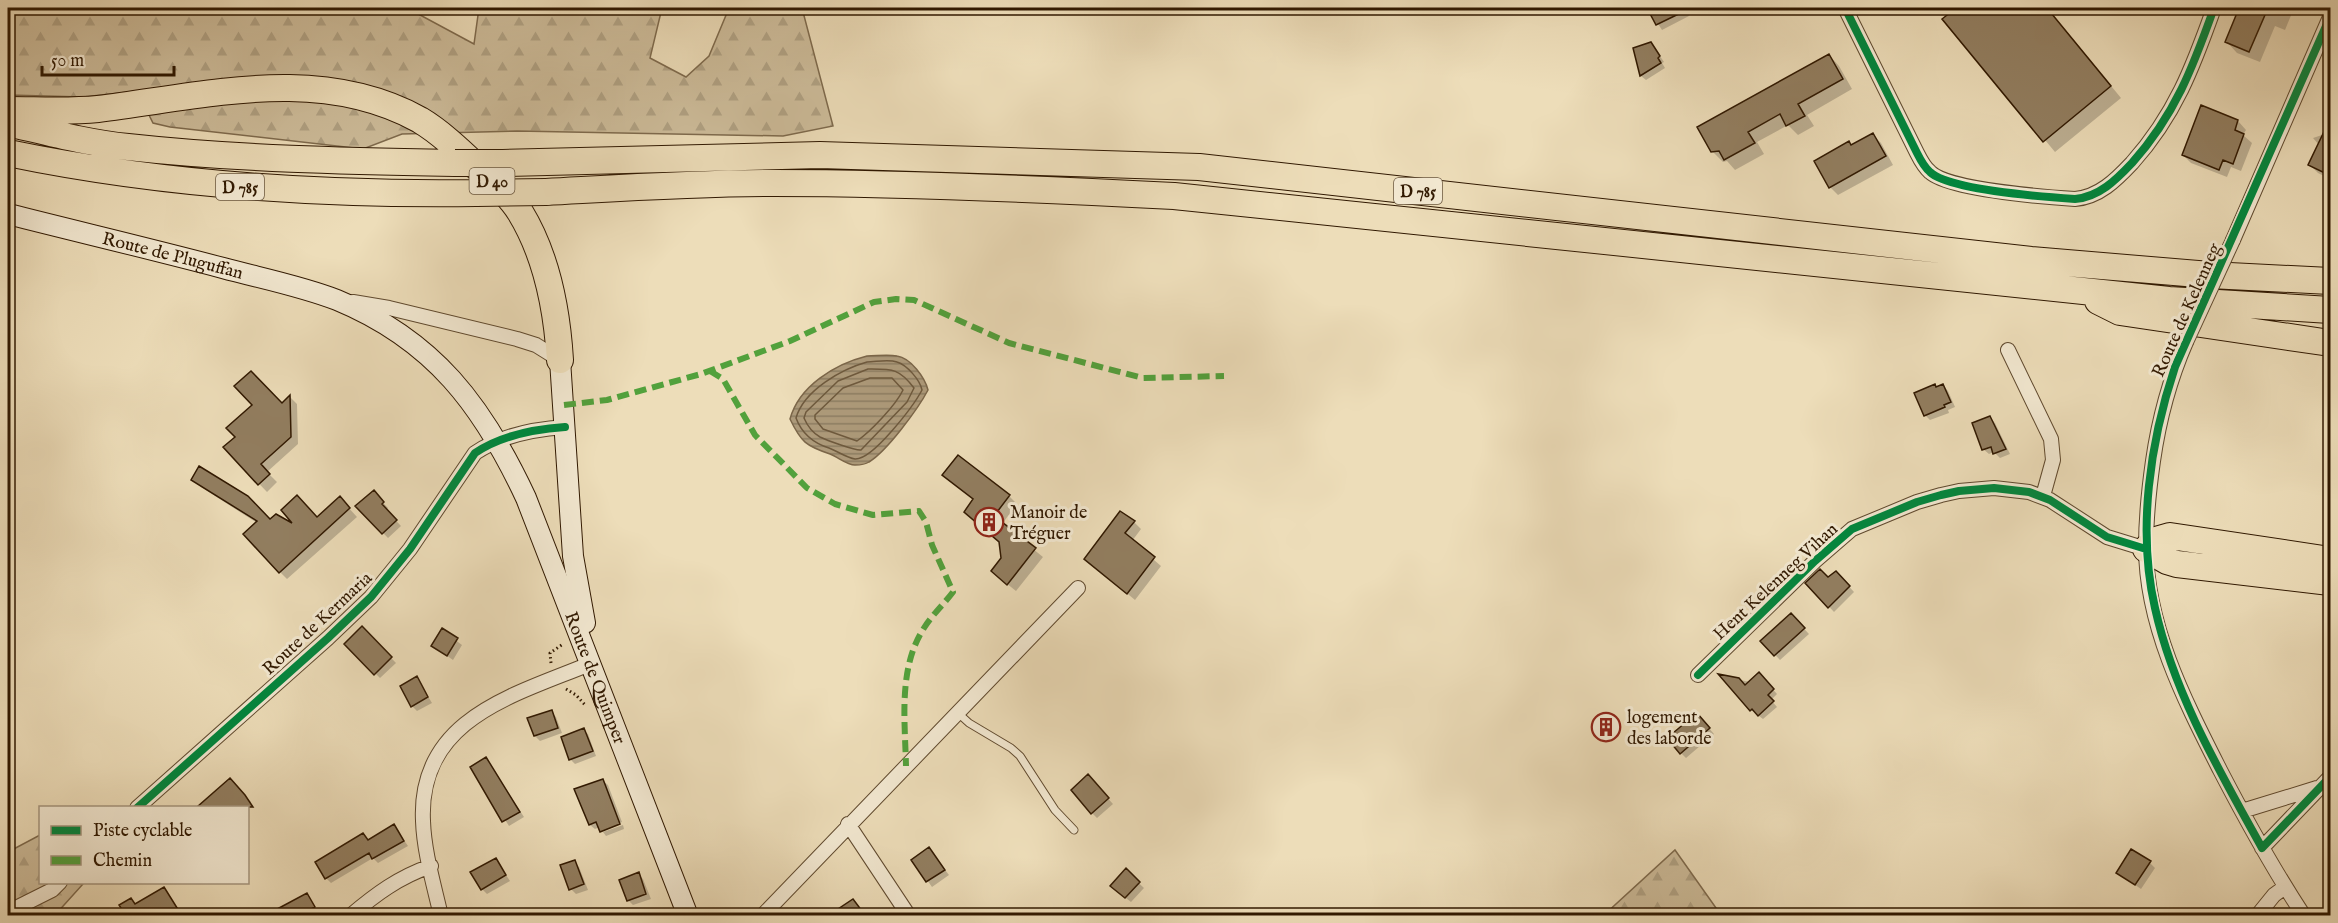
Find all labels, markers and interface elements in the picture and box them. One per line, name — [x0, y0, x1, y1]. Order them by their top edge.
scale bar — [42, 39, 174, 77]
text: 50 m — [51, 50, 84, 73]
road number: D 40 — [470, 168, 514, 194]
road number: D 785 — [216, 174, 264, 200]
road number: D 785 — [1394, 178, 1442, 204]
street label: Route de Pluguffan — [100, 228, 246, 286]
street label: Route de Kelenneg — [2148, 240, 2227, 381]
place label: Manoir de Tréguer — [1010, 502, 1087, 546]
building icon: Manoir de Tréguer — [973, 506, 1005, 538]
street label: Hent Kelenneg Vihan — [1709, 518, 1843, 646]
street label: Route de Kermaria — [258, 567, 378, 681]
street label: Route de Quimper — [558, 609, 630, 748]
place label: logement des laborde — [1627, 707, 1712, 751]
building icon: logement des laborde — [1590, 711, 1622, 743]
legend — [39, 806, 249, 884]
text: Piste cyclable — [93, 820, 192, 843]
text: Chemin — [93, 850, 152, 873]

